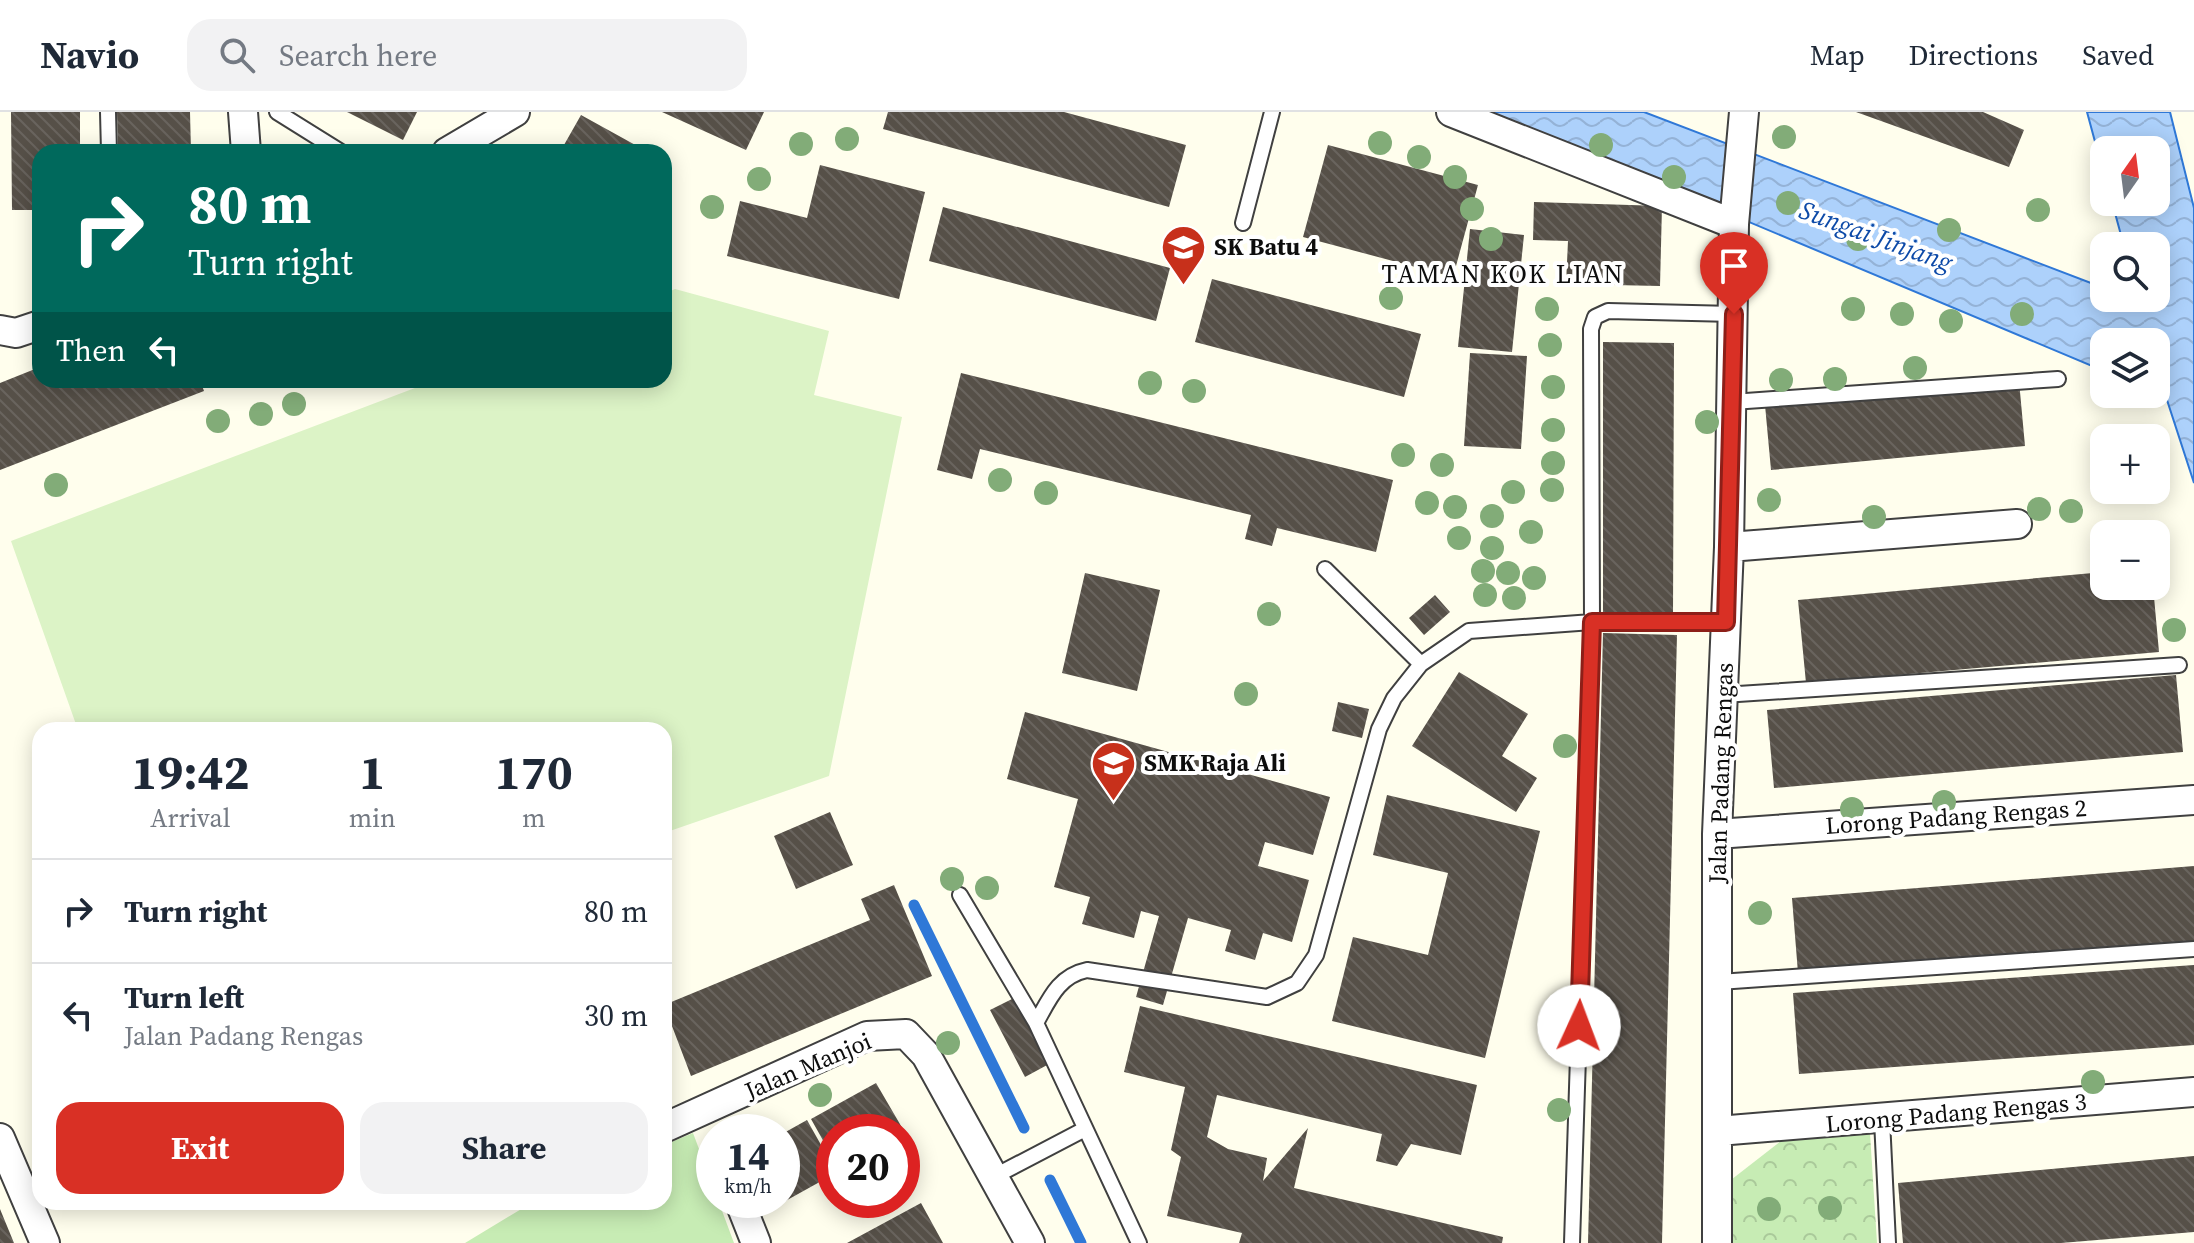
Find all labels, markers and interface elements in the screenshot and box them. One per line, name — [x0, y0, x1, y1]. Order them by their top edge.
search box — [187, 19, 747, 91]
text: Navio — [40, 29, 139, 81]
icon: search — [215, 33, 259, 77]
text: Search here — [279, 35, 437, 76]
text: Map — [1810, 36, 1865, 74]
text: Directions — [1909, 36, 2038, 74]
text: Saved — [2082, 36, 2154, 74]
north arrow — [2090, 136, 2170, 216]
map controls — [2090, 136, 2170, 600]
text: 80 m — [188, 165, 311, 242]
icon: right — [56, 176, 160, 280]
water label: Sungai Jinjang — [1794, 192, 1959, 281]
school or university icon: SK Batu 4 — [1159, 223, 1207, 286]
place label: SK Batu 4 — [1214, 230, 1318, 263]
pin — [1700, 232, 1768, 314]
button: search — [2090, 232, 2170, 312]
text: Turn right — [188, 238, 353, 287]
icon: arrive — [1712, 244, 1756, 288]
district label: TAMAN KOK LIAN — [1382, 256, 1625, 292]
icon: left — [142, 328, 186, 372]
button: layers — [2090, 328, 2170, 408]
text: Then — [56, 330, 126, 371]
button: + — [2090, 424, 2170, 504]
button: − — [2090, 520, 2170, 600]
street label: Jalan Padang Rengas — [1700, 662, 1741, 885]
text: 19:42 — [131, 739, 250, 805]
text: 1 — [359, 739, 385, 805]
text: 170 — [495, 739, 573, 805]
school or university icon: SMK Raja Ali — [1089, 739, 1137, 802]
place label: SMK Raja Ali — [1144, 746, 1286, 779]
street label: Lorong Padang Rengas 2 — [1824, 791, 2088, 842]
text: Arrival — [150, 800, 231, 836]
text: min — [349, 800, 396, 836]
text: m — [522, 800, 546, 836]
icon: right — [56, 889, 100, 933]
text: Turn right — [124, 891, 267, 932]
text: 80 m — [584, 891, 648, 932]
text: Turn left — [124, 977, 244, 1018]
position arrow — [1537, 984, 1621, 1068]
icon: left — [56, 993, 100, 1037]
text: 30 m — [584, 995, 648, 1036]
text: Jalan Padang Rengas — [124, 1018, 363, 1054]
street label: Jalan Manjoi — [739, 1024, 876, 1107]
street label: Lorong Padang Rengas 3 — [1824, 1085, 2088, 1140]
button: Exit — [56, 1102, 344, 1194]
button: Share — [360, 1102, 648, 1194]
speed limit sign: 20 — [816, 1114, 920, 1218]
text: 14 — [726, 1129, 770, 1183]
text: km/h — [724, 1172, 772, 1200]

